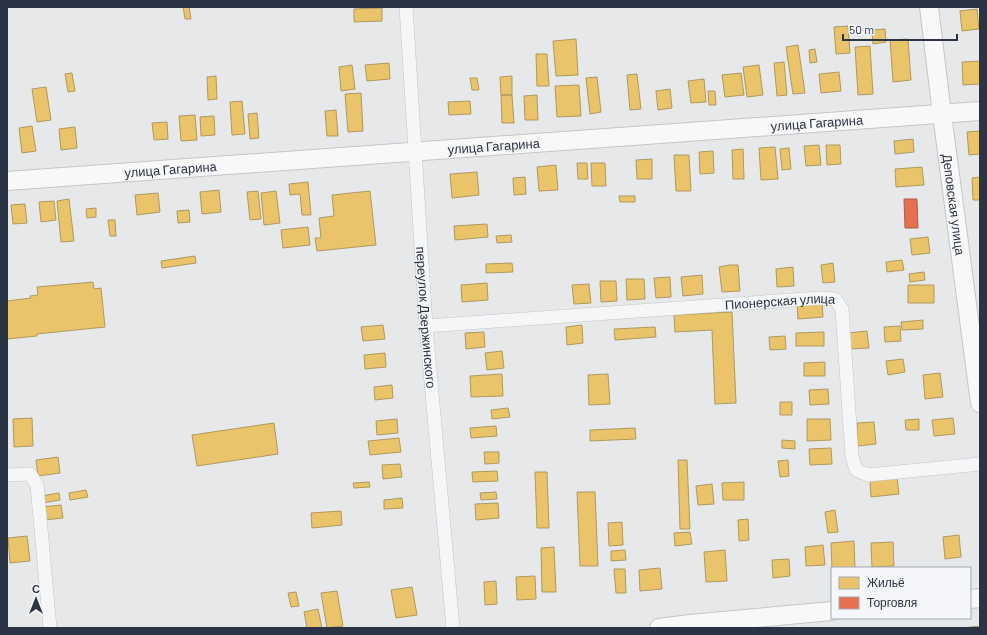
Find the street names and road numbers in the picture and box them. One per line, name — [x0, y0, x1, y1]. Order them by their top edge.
street label: улица Гагарина — [770, 111, 864, 134]
street label: улица Гагарина — [447, 135, 541, 157]
street label: Деповская улица — [939, 153, 969, 257]
street label: улица Гагарина — [124, 158, 218, 181]
street label: переулок Дзержинского — [413, 246, 440, 389]
street label: Пионерская улица — [724, 290, 837, 313]

